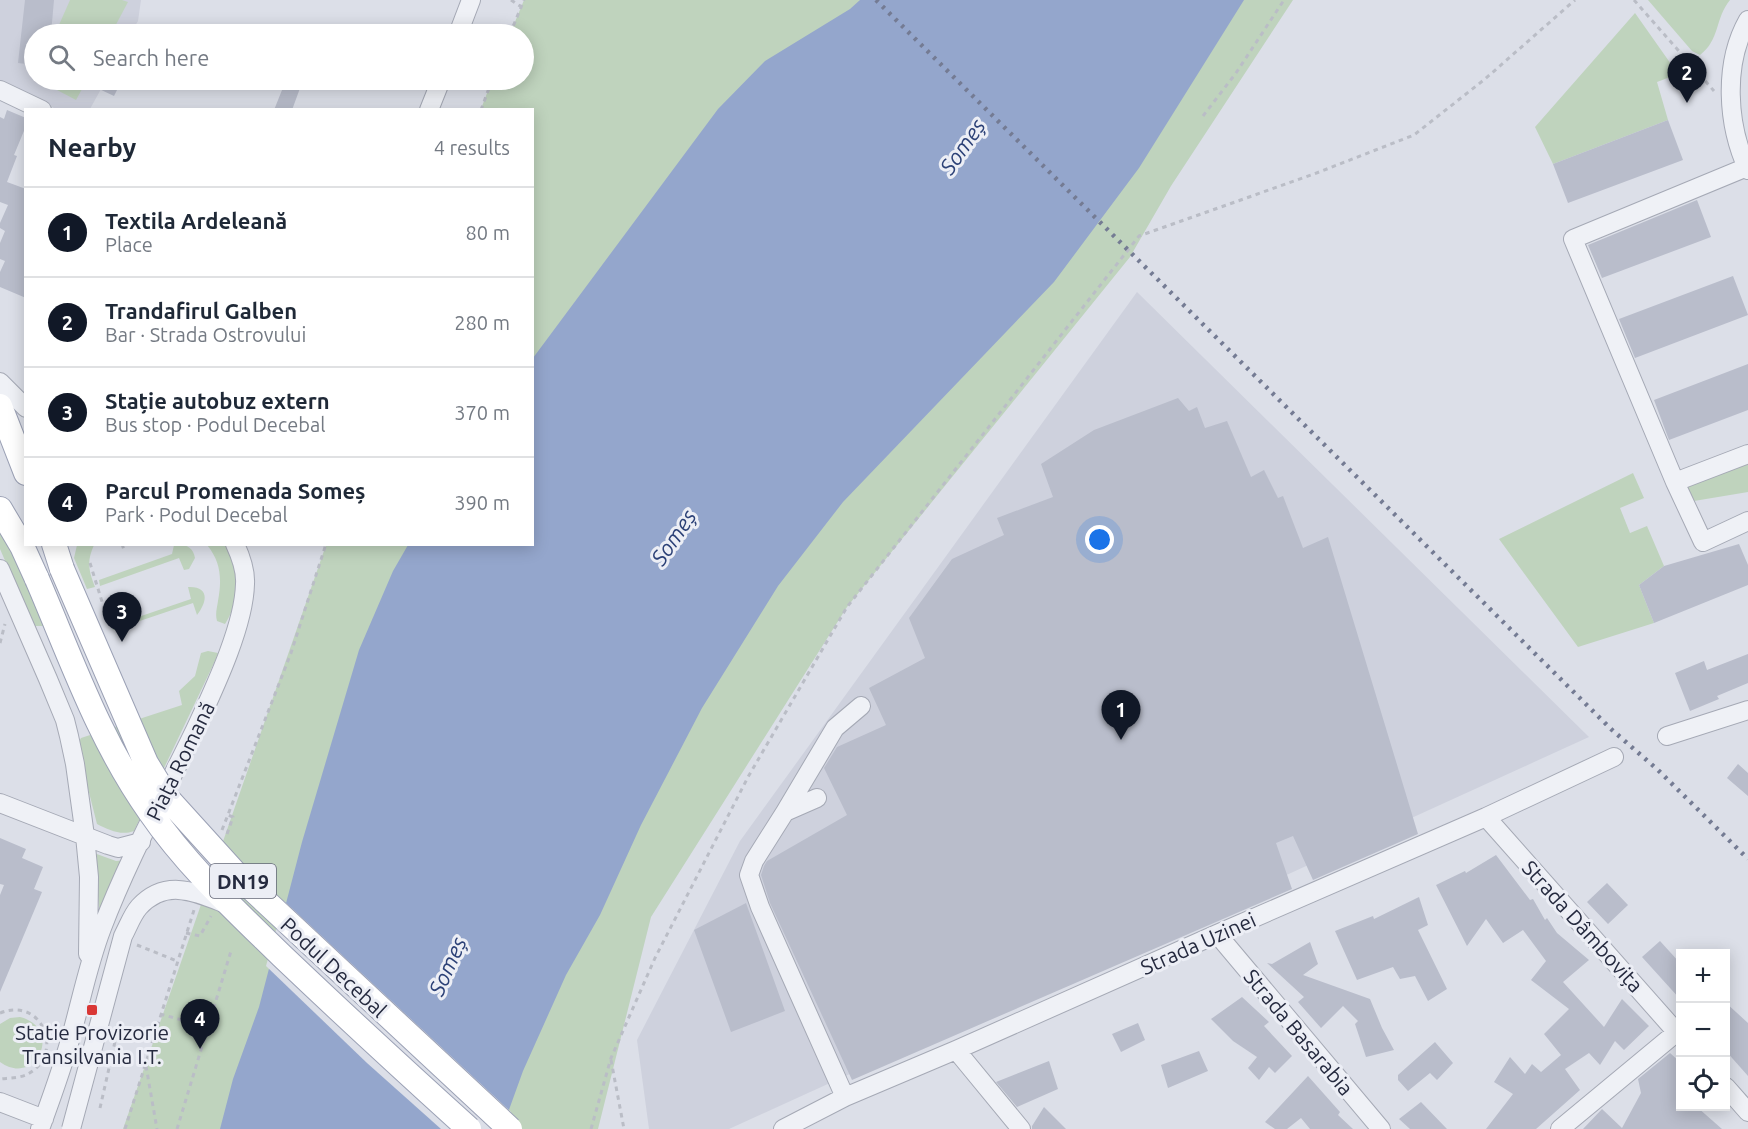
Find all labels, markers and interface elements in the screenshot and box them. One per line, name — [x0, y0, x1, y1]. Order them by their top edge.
search box — [24, 24, 534, 90]
icon: search — [45, 41, 78, 74]
text: Search here — [93, 45, 209, 70]
pin: 2 — [1668, 54, 1706, 103]
water label: Someș — [934, 114, 990, 179]
text: Nearby — [48, 133, 136, 162]
text: 4 results — [434, 136, 510, 159]
text: Textila Ardeleană — [105, 208, 287, 233]
text: 1 — [62, 221, 73, 244]
text: 80 m — [466, 221, 510, 244]
text: Place — [105, 233, 153, 256]
text: Trandafirul Galben — [105, 298, 297, 323]
text: 2 — [62, 311, 73, 334]
text: 280 m — [454, 311, 510, 334]
text: Bar · Strada Ostrovului — [105, 323, 306, 346]
text: Stație autobuz extern — [105, 388, 330, 413]
text: 3 — [62, 401, 73, 424]
text: 370 m — [454, 401, 510, 424]
text: Bus stop · Podul Decebal — [105, 413, 325, 436]
text: Parcul Promenada Someș — [105, 478, 366, 503]
text: 4 — [62, 491, 73, 514]
text: 390 m — [454, 491, 510, 514]
text: Park · Podul Decebal — [105, 503, 288, 526]
water label: Someș — [645, 504, 701, 570]
your location — [1085, 525, 1114, 554]
pin: 3 — [102, 592, 142, 642]
pin: 1 — [1102, 690, 1140, 740]
street label: Piața Romană — [141, 698, 219, 824]
street label: Strada Dâmbovița — [1518, 855, 1648, 997]
road number: DN19 — [210, 864, 276, 898]
street label: Strada Uzinei — [1137, 907, 1259, 979]
street label: Podul Decebal — [276, 912, 392, 1022]
water label: Someș — [423, 933, 471, 1000]
map controls — [1676, 949, 1730, 1111]
button: + — [1676, 949, 1730, 1003]
street label: Strada Basarabia — [1239, 964, 1359, 1100]
pin: 4 — [180, 1000, 220, 1049]
marker: Statie Provizorie Transilvania I.T. — [85, 1003, 99, 1017]
button: − — [1676, 1003, 1730, 1057]
place label: Statie Provizorie Transilvania I.T. — [15, 1020, 169, 1068]
button: locate — [1676, 1057, 1730, 1111]

